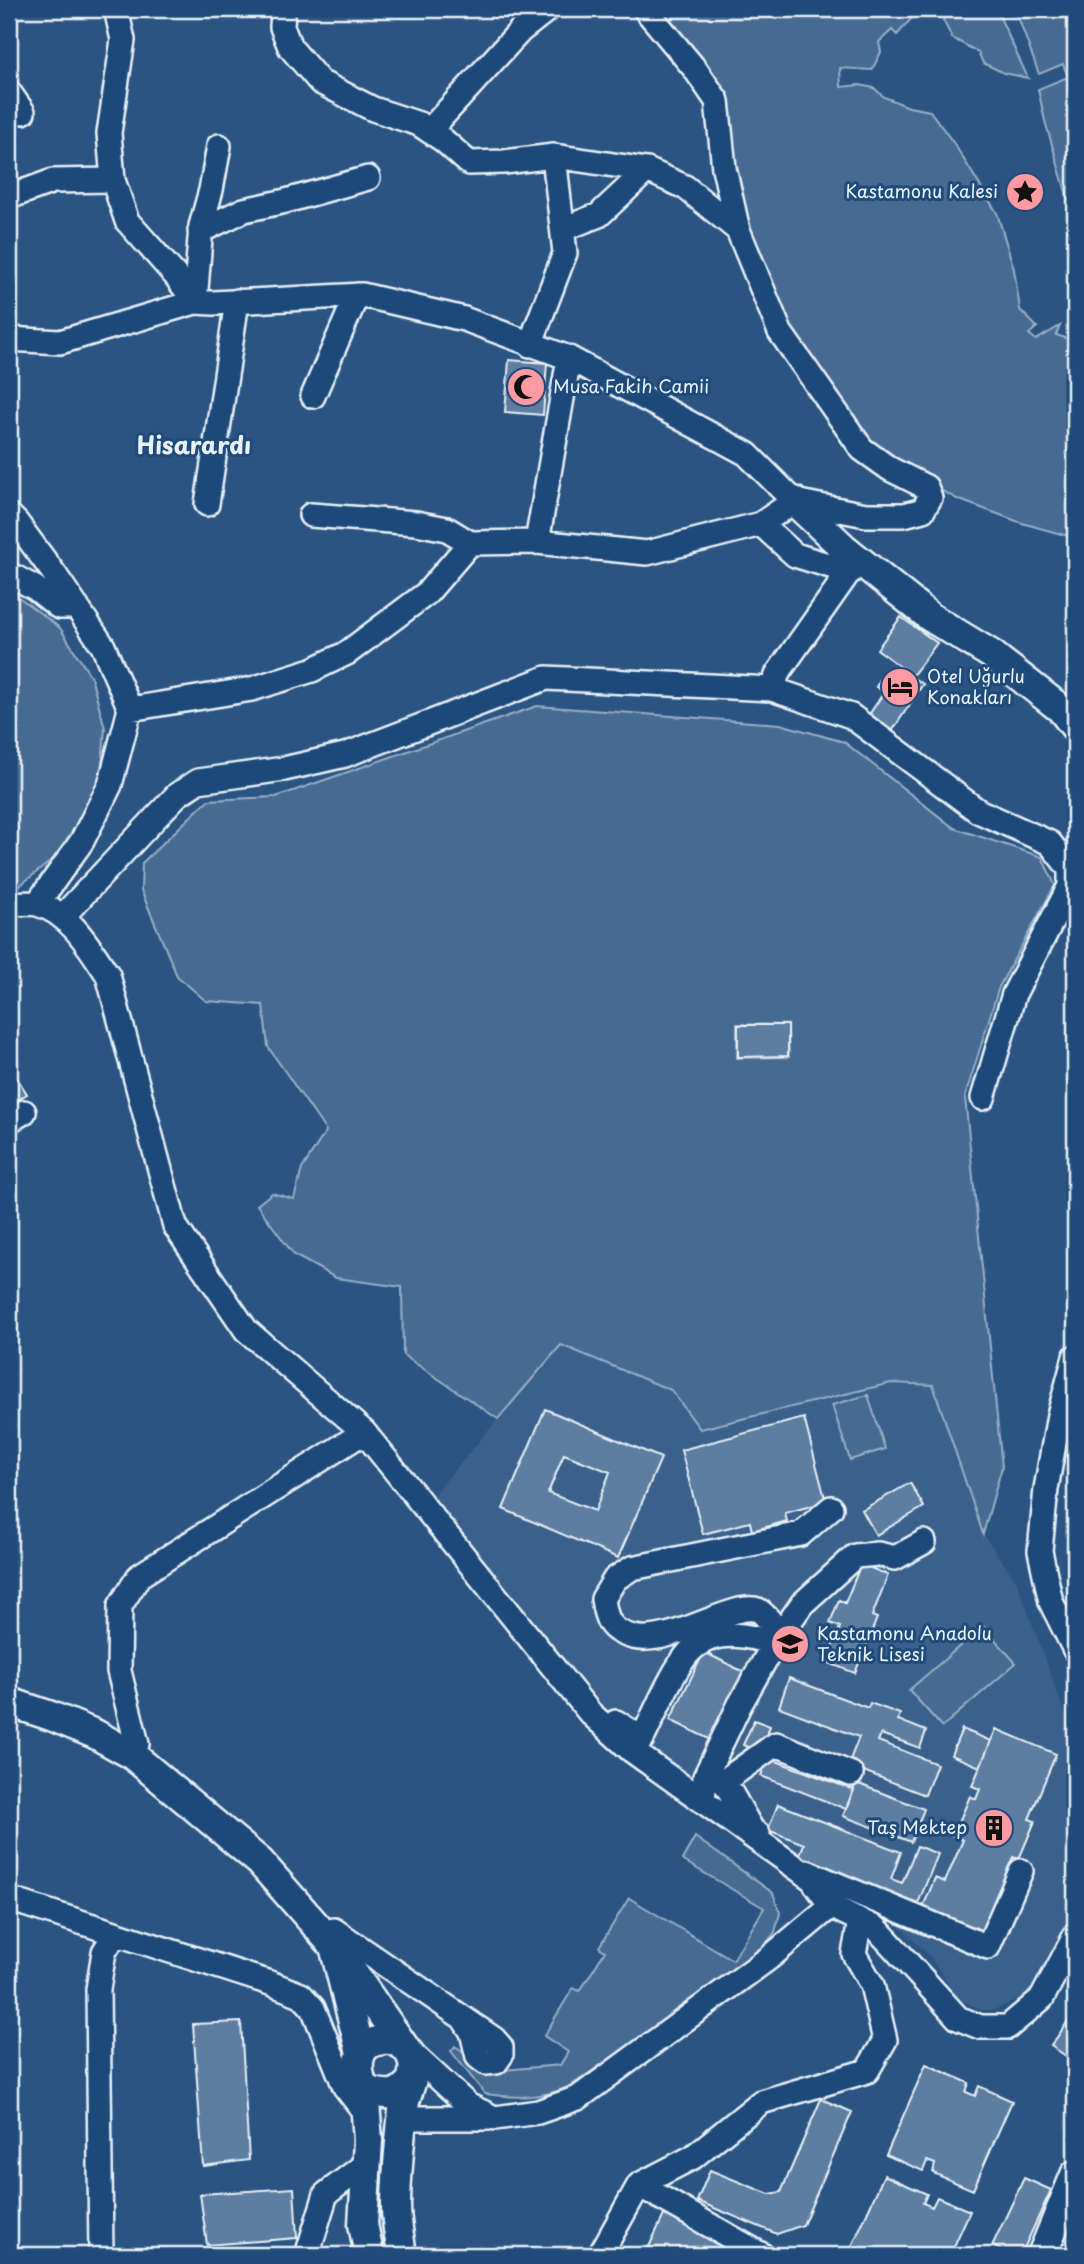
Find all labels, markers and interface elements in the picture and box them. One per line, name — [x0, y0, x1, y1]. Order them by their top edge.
place icon: Kastamonu Kalesi — [1004, 171, 1046, 213]
place label: Kastamonu Kalesi — [845, 177, 998, 204]
mosque icon: Musa Fakih Camii — [505, 366, 547, 408]
place label: Musa Fakih Camii — [553, 372, 709, 399]
district label: Hisarardı — [137, 426, 251, 462]
place label: Otel Uğurlu Konakları — [927, 662, 1025, 710]
hotel icon: Otel Uğurlu Konakları — [879, 666, 921, 708]
place label: Kastamonu Anadolu Teknik Lisesi — [817, 1619, 992, 1667]
school or university icon: Kastamonu Anadolu Teknik Lisesi — [769, 1623, 811, 1665]
building icon: Taş Mektep — [973, 1807, 1015, 1849]
place label: Taş Mektep — [867, 1813, 967, 1840]

